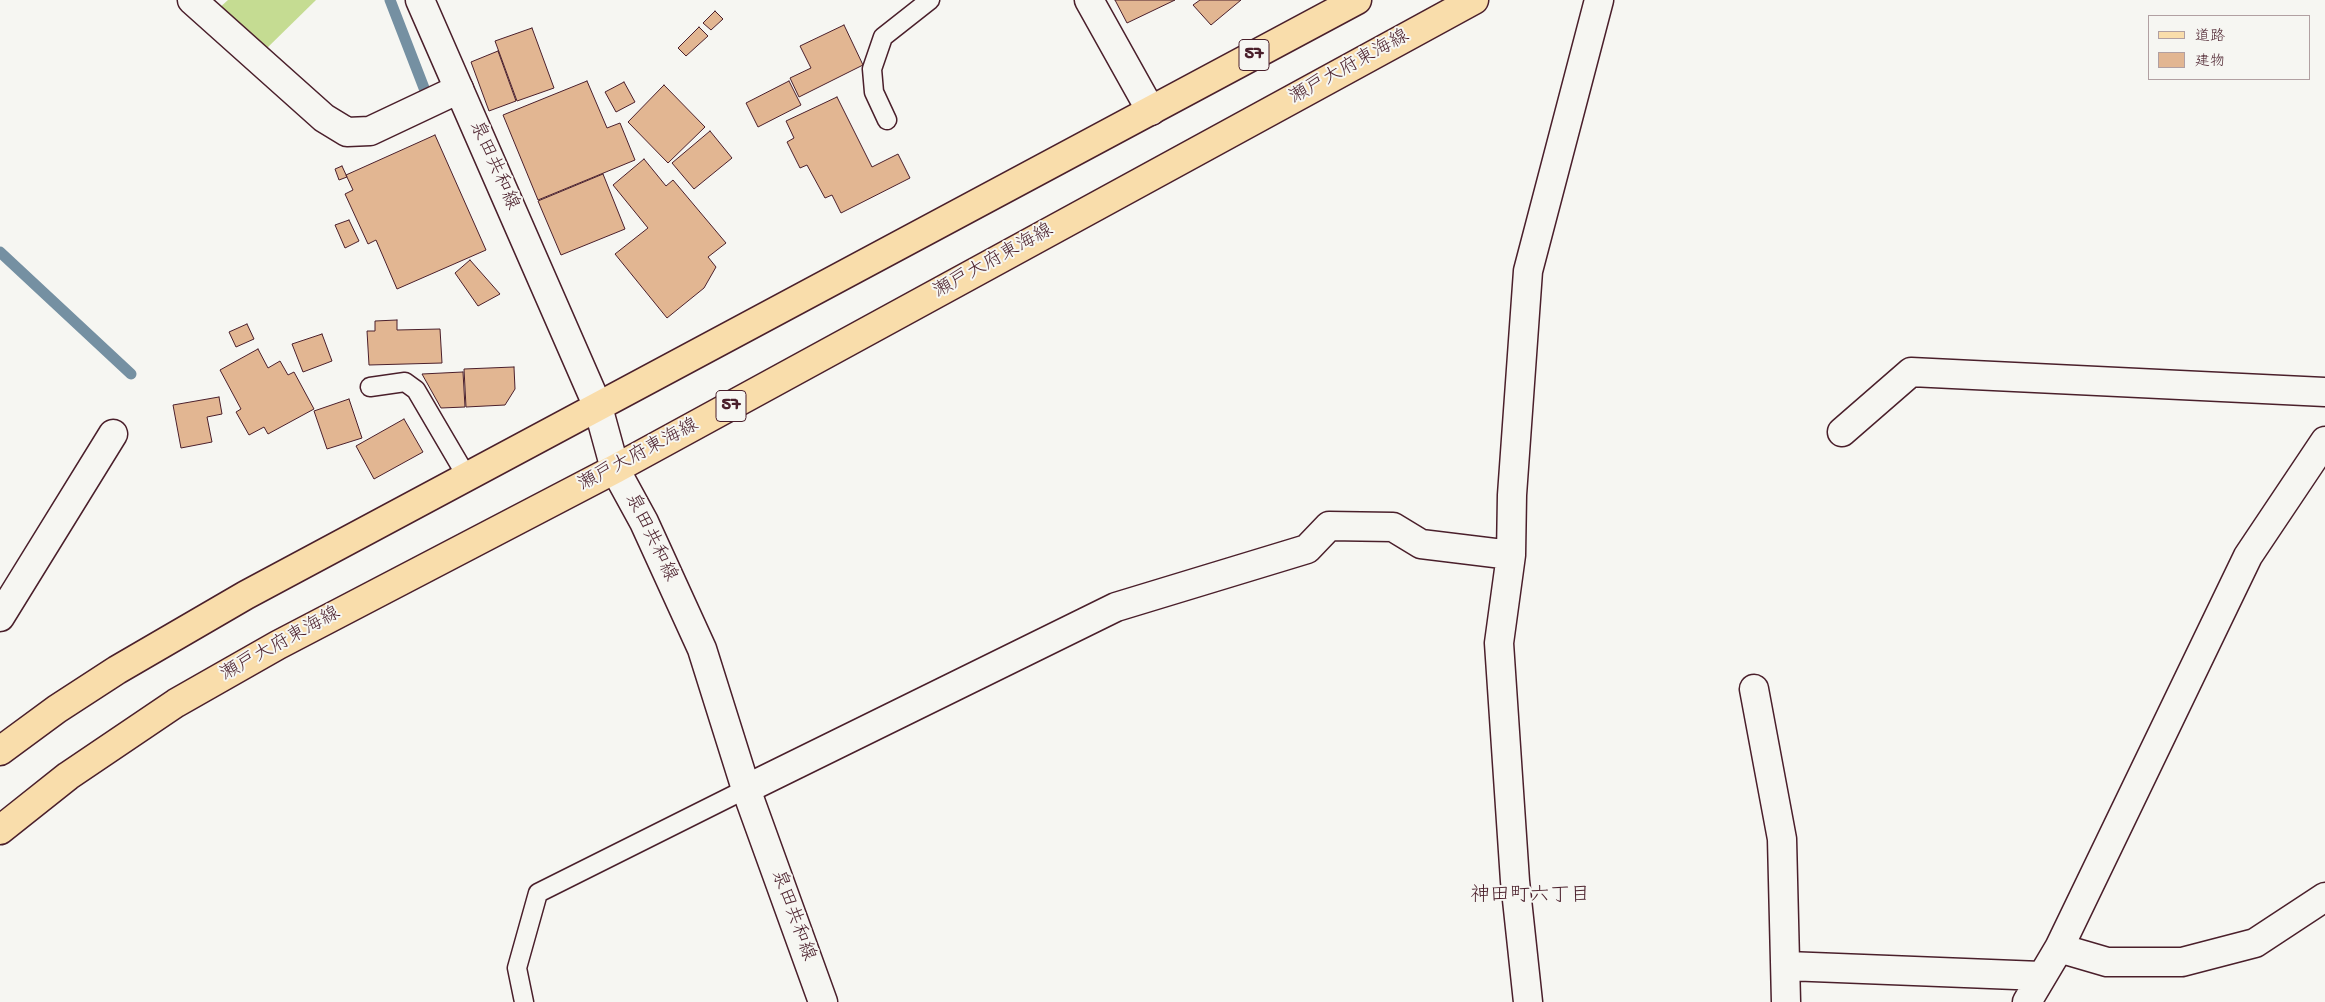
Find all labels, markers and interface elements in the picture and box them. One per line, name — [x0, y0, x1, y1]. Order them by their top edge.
legend — [2148, 15, 2310, 80]
street label: 瀬戸大府東海線 — [1286, 26, 1414, 110]
text: 道路 — [2195, 28, 2225, 46]
road number: 57 — [1239, 40, 1269, 70]
text: 建物 — [2195, 53, 2225, 71]
street label: 泉田共和線 — [463, 118, 523, 214]
street label: 瀬戸大府東海線 — [930, 220, 1058, 304]
road number: 57 — [716, 391, 746, 422]
street label: 瀬戸大府東海線 — [575, 415, 703, 497]
street label: 泉田共和線 — [619, 490, 681, 586]
street label: 瀬戸大府東海線 — [217, 603, 345, 687]
street label: 泉田共和線 — [765, 867, 819, 965]
district label: 神田町六丁目 — [1470, 885, 1590, 909]

